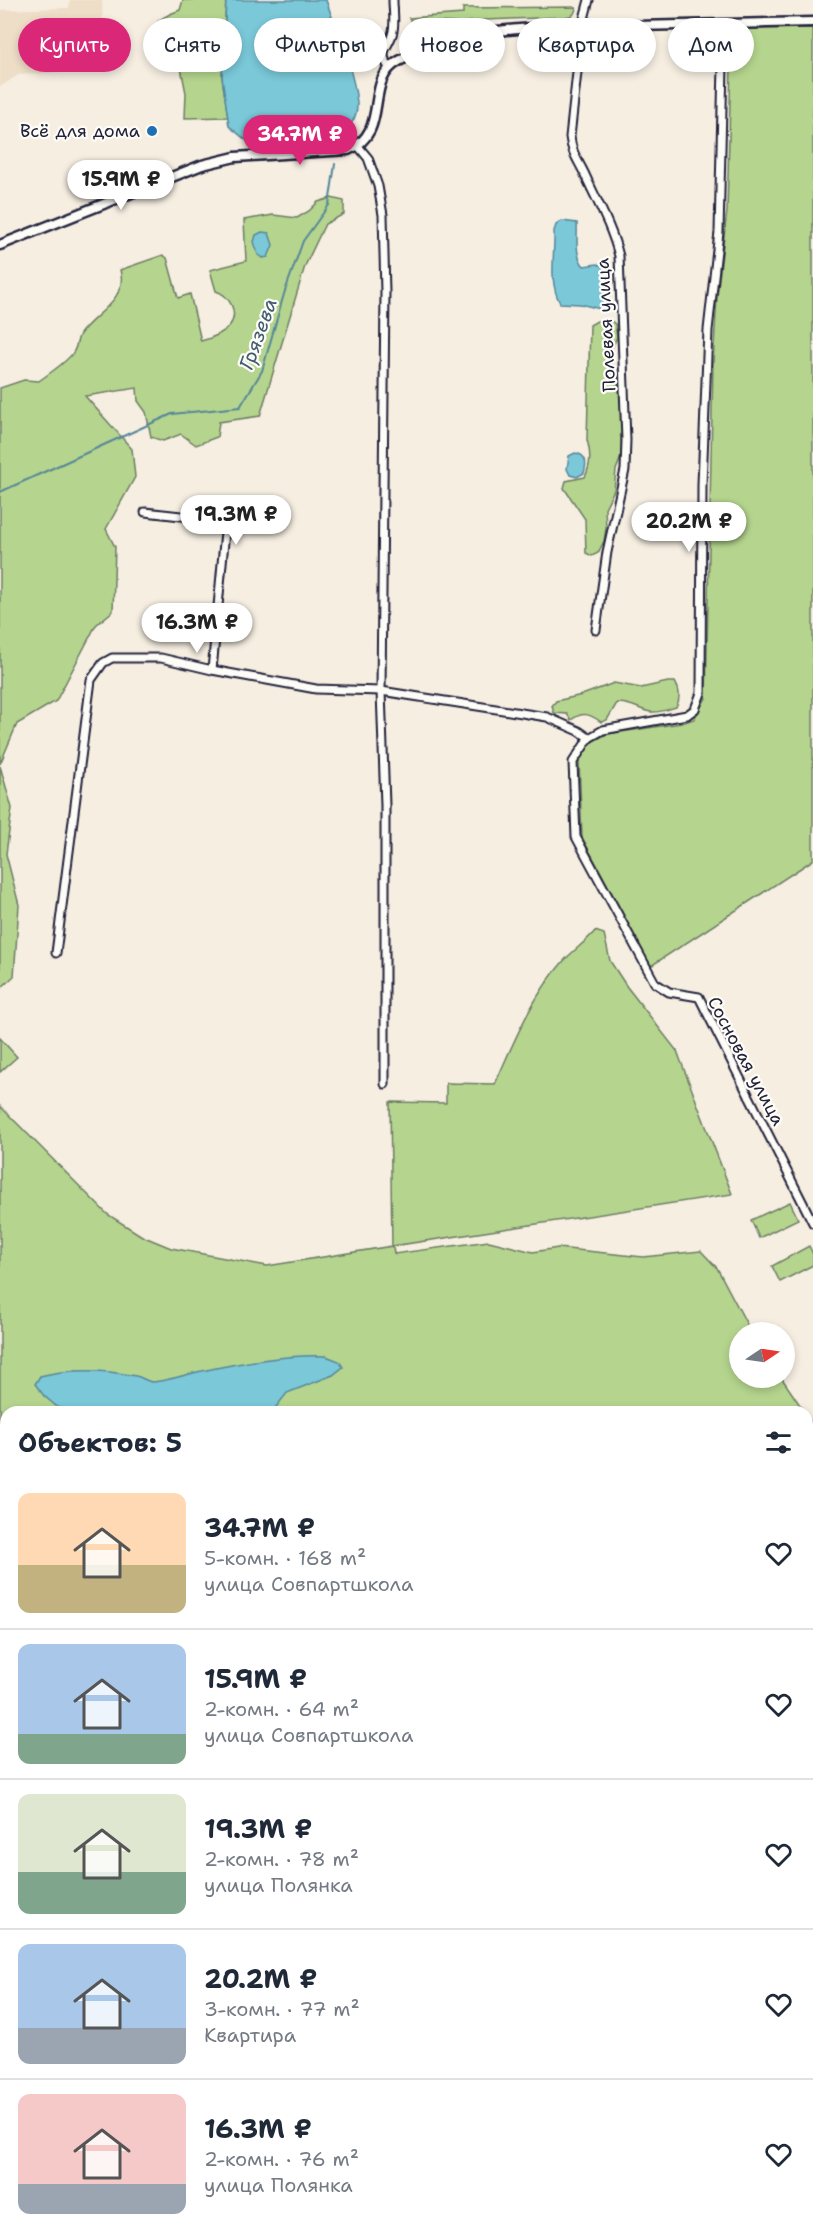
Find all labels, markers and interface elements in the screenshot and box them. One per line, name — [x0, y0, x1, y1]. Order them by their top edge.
chip: Купить — [18, 18, 131, 72]
chip: Снять — [143, 18, 242, 72]
chip: Фильтры — [254, 18, 387, 72]
chip: Новое — [399, 18, 505, 72]
chip: Квартира — [517, 18, 656, 72]
chip: Дом — [668, 18, 754, 72]
pin: 34.7M ₽ — [245, 115, 355, 166]
place label: Всё для дома — [20, 119, 140, 143]
text: 34.7M ₽ — [257, 121, 343, 147]
marker: Всё для дома — [145, 124, 159, 138]
pin: 15.9M ₽ — [66, 160, 176, 211]
text: 15.9M ₽ — [81, 166, 161, 192]
street label: Полевая улица — [591, 258, 621, 392]
water label: Грязева — [233, 294, 283, 374]
pin: 19.3M ₽ — [181, 495, 291, 546]
text: 19.3M ₽ — [194, 501, 278, 527]
pin: 20.2M ₽ — [634, 502, 744, 553]
text: 20.2M ₽ — [645, 508, 733, 534]
pin: 16.3M ₽ — [142, 603, 252, 654]
text: 16.3M ₽ — [155, 609, 239, 635]
street label: Сосновая улица — [702, 992, 790, 1130]
north arrow — [729, 1322, 795, 1388]
map controls — [729, 1322, 795, 1388]
text: Объектов: 5 — [18, 1425, 182, 1460]
icon: filters — [762, 1426, 795, 1459]
text: 34.7M ₽ — [204, 1510, 315, 1545]
icon: home — [66, 1517, 138, 1589]
icon: heart — [762, 1537, 795, 1570]
text: 5-комн. · 168 m² — [204, 1545, 366, 1571]
text: улица Совпартшкола — [204, 1571, 413, 1597]
text: 15.9M ₽ — [204, 1661, 307, 1696]
icon: home — [66, 1668, 138, 1740]
icon: heart — [762, 1688, 795, 1721]
text: 2-комн. · 64 m² — [204, 1696, 359, 1722]
text: улица Совпартшкола — [204, 1722, 413, 1748]
text: 19.3M ₽ — [204, 1811, 312, 1846]
icon: home — [66, 1818, 138, 1890]
icon: heart — [762, 1838, 795, 1871]
text: 2-комн. · 78 m² — [204, 1846, 359, 1872]
text: улица Полянка — [204, 1872, 353, 1898]
text: 20.2M ₽ — [204, 1961, 317, 1996]
icon: home — [66, 1968, 138, 2040]
icon: heart — [762, 1988, 795, 2021]
text: 3-комн. · 77 m² — [204, 1996, 360, 2022]
text: Квартира — [204, 2022, 296, 2048]
text: 16.3M ₽ — [204, 2111, 312, 2146]
icon: home — [66, 2118, 138, 2190]
icon: heart — [762, 2138, 795, 2171]
text: 2-комн. · 76 m² — [204, 2146, 359, 2172]
text: улица Полянка — [204, 2172, 353, 2198]

